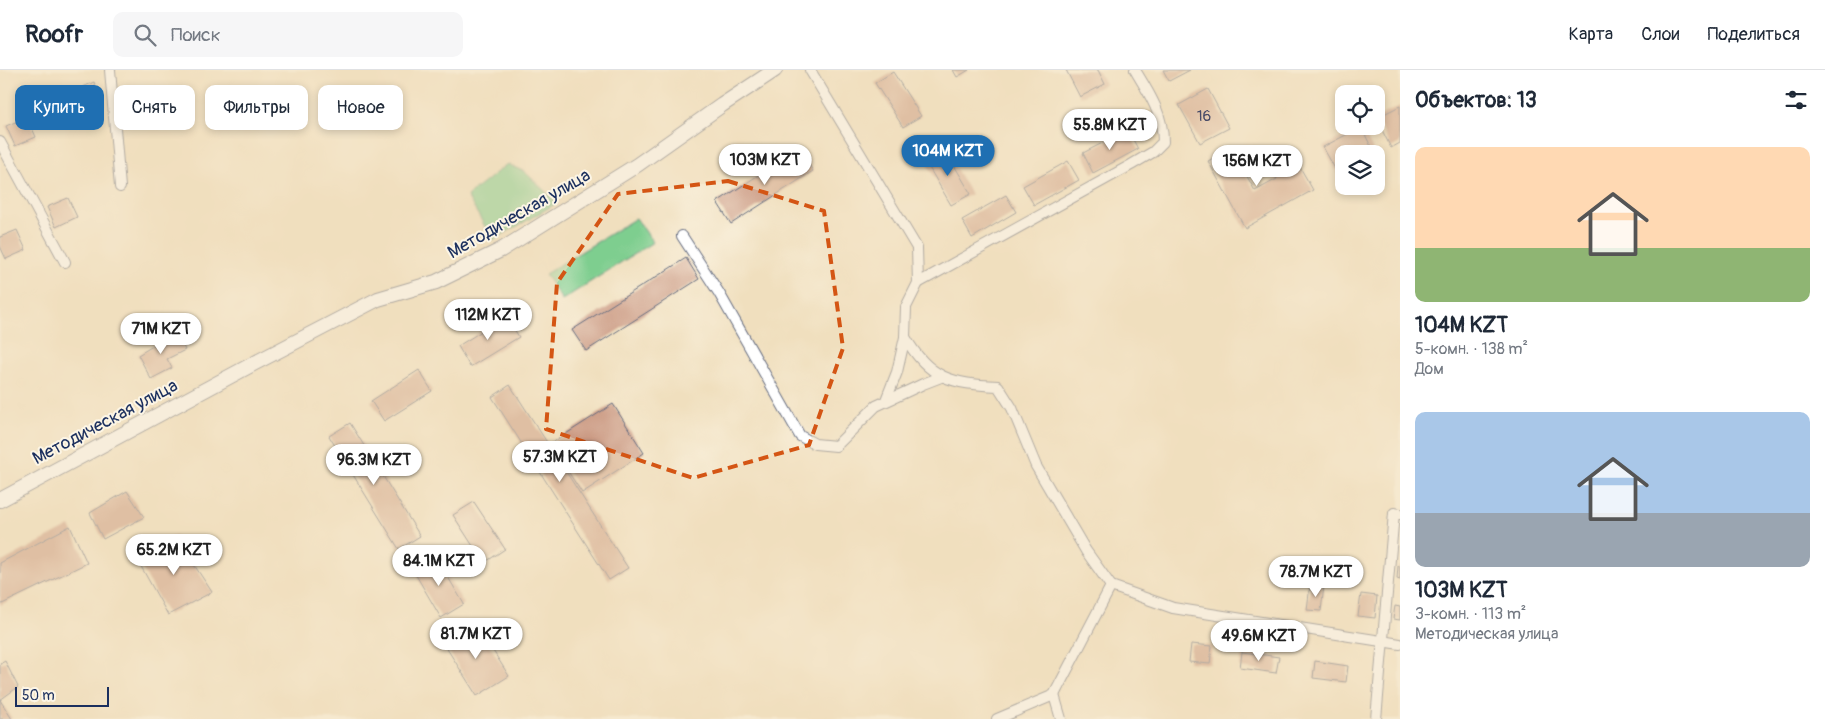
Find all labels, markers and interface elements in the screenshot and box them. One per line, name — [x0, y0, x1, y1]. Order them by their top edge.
search box — [113, 12, 463, 57]
text: Roofr — [25, 20, 83, 49]
icon: search — [131, 21, 159, 49]
text: Поиск — [171, 23, 221, 47]
text: Карта — [1569, 23, 1613, 46]
text: Слои — [1641, 23, 1679, 46]
text: Поделиться — [1707, 23, 1800, 46]
chip: Купить — [15, 85, 104, 130]
chip: Снять — [114, 85, 195, 130]
chip: Фильтры — [205, 85, 308, 130]
chip: Новое — [318, 85, 403, 130]
map controls — [1335, 85, 1385, 195]
button: locate — [1335, 85, 1385, 135]
icon: filters — [1782, 86, 1810, 114]
text: Объектов: 13 — [1415, 87, 1537, 114]
house number: 16 — [1197, 107, 1211, 126]
pin: 55.8M KZT — [1053, 108, 1167, 151]
text: 55.8M KZT — [1073, 115, 1147, 135]
pin: 104M KZT — [896, 134, 1000, 177]
text: 104M KZT — [913, 141, 983, 161]
pin: 103M KZT — [713, 144, 817, 186]
pin: 156M KZT — [1205, 144, 1309, 187]
button: layers — [1335, 145, 1385, 195]
text: 103M KZT — [730, 150, 800, 170]
text: 156M KZT — [1223, 151, 1291, 171]
street label: Методическая улица — [443, 164, 595, 264]
icon: home — [1568, 179, 1658, 269]
pin: 112M KZT — [436, 298, 540, 341]
text: 112M KZT — [455, 305, 521, 325]
pin: 71M KZT — [115, 312, 207, 355]
text: 104M KZT — [1415, 312, 1508, 339]
text: 71M KZT — [131, 319, 191, 339]
text: 5-комн. · 138 m² — [1415, 339, 1528, 359]
text: Дом — [1415, 359, 1444, 379]
street label: Методическая улица — [28, 374, 182, 470]
pin: 57.3M KZT — [503, 440, 617, 483]
pin: 96.3M KZT — [317, 444, 431, 486]
icon: home — [1568, 444, 1658, 534]
text: 57.3M KZT — [523, 447, 597, 467]
text: 96.3M KZT — [337, 450, 411, 470]
pin: 65.2M KZT — [117, 534, 231, 576]
text: 65.2M KZT — [137, 540, 211, 560]
pin: 84.1M KZT — [382, 544, 496, 587]
text: 84.1M KZT — [403, 551, 475, 571]
pin: 78.7M KZT — [1259, 556, 1373, 598]
text: 78.7M KZT — [1280, 562, 1352, 582]
text: 103M KZT — [1415, 577, 1508, 604]
text: 3-комн. · 113 m² — [1415, 604, 1526, 624]
pin: 81.7M KZT — [419, 618, 533, 660]
pin: 49.6M KZT — [1202, 620, 1316, 662]
text: 81.7M KZT — [441, 624, 511, 644]
text: Методическая улица — [1415, 624, 1558, 644]
text: 49.6M KZT — [1222, 626, 1296, 646]
scale bar — [15, 684, 109, 707]
text: 50 m — [22, 687, 55, 704]

